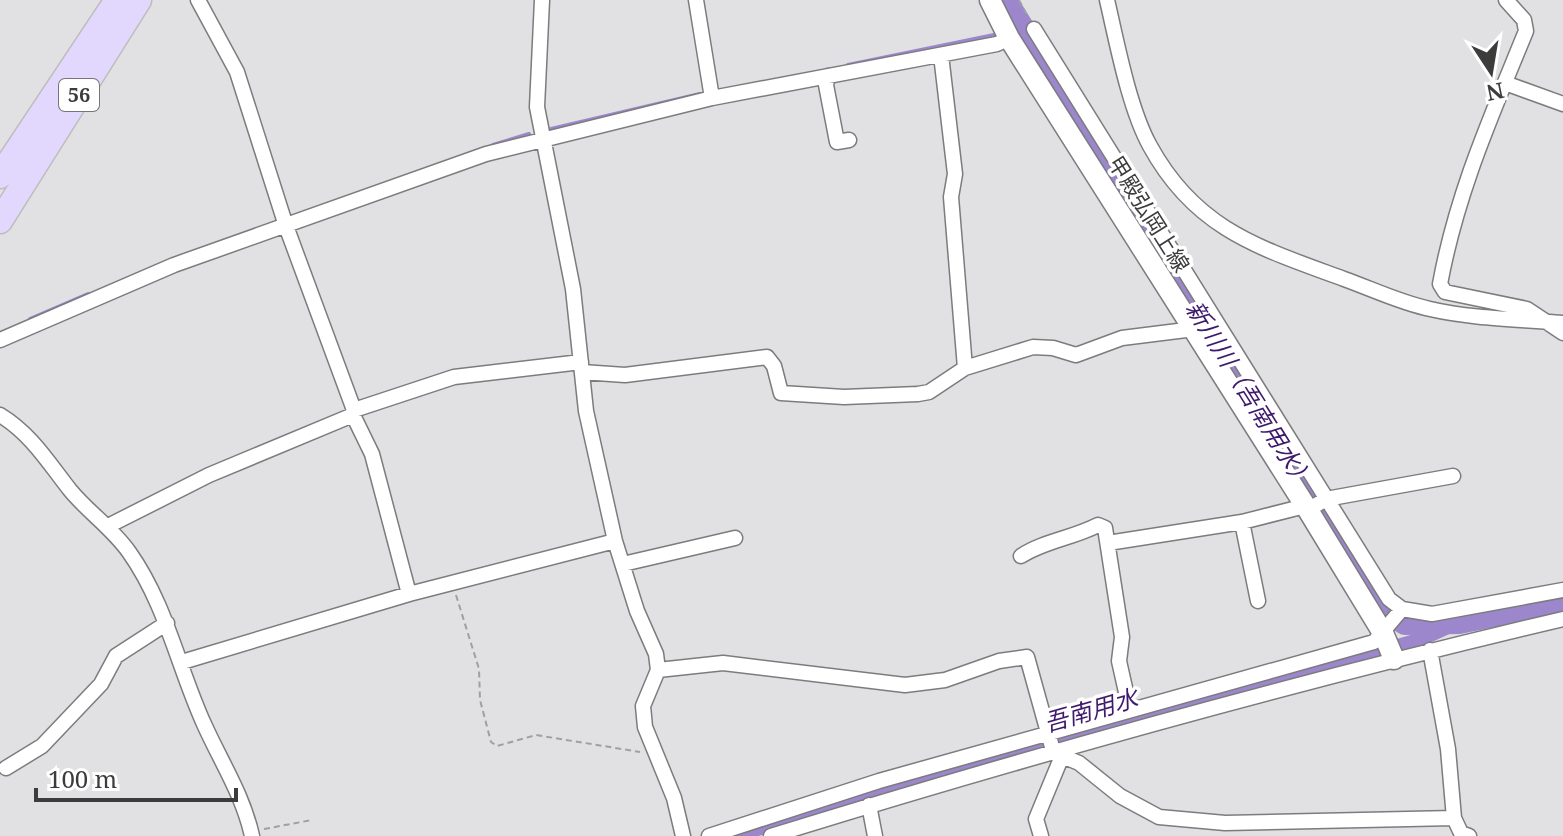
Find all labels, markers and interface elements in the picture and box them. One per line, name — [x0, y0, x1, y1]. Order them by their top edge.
north arrow — [1451, 32, 1531, 112]
text: N — [1484, 76, 1507, 109]
road number: 56 — [59, 79, 99, 111]
street label: 甲殿弘岡上線 — [1102, 150, 1198, 277]
water label: 新川川（吾南用水） — [1179, 294, 1321, 495]
water label: 吾南用水 — [1040, 680, 1144, 739]
scale bar — [36, 752, 236, 802]
text: 100 m — [48, 762, 117, 795]

